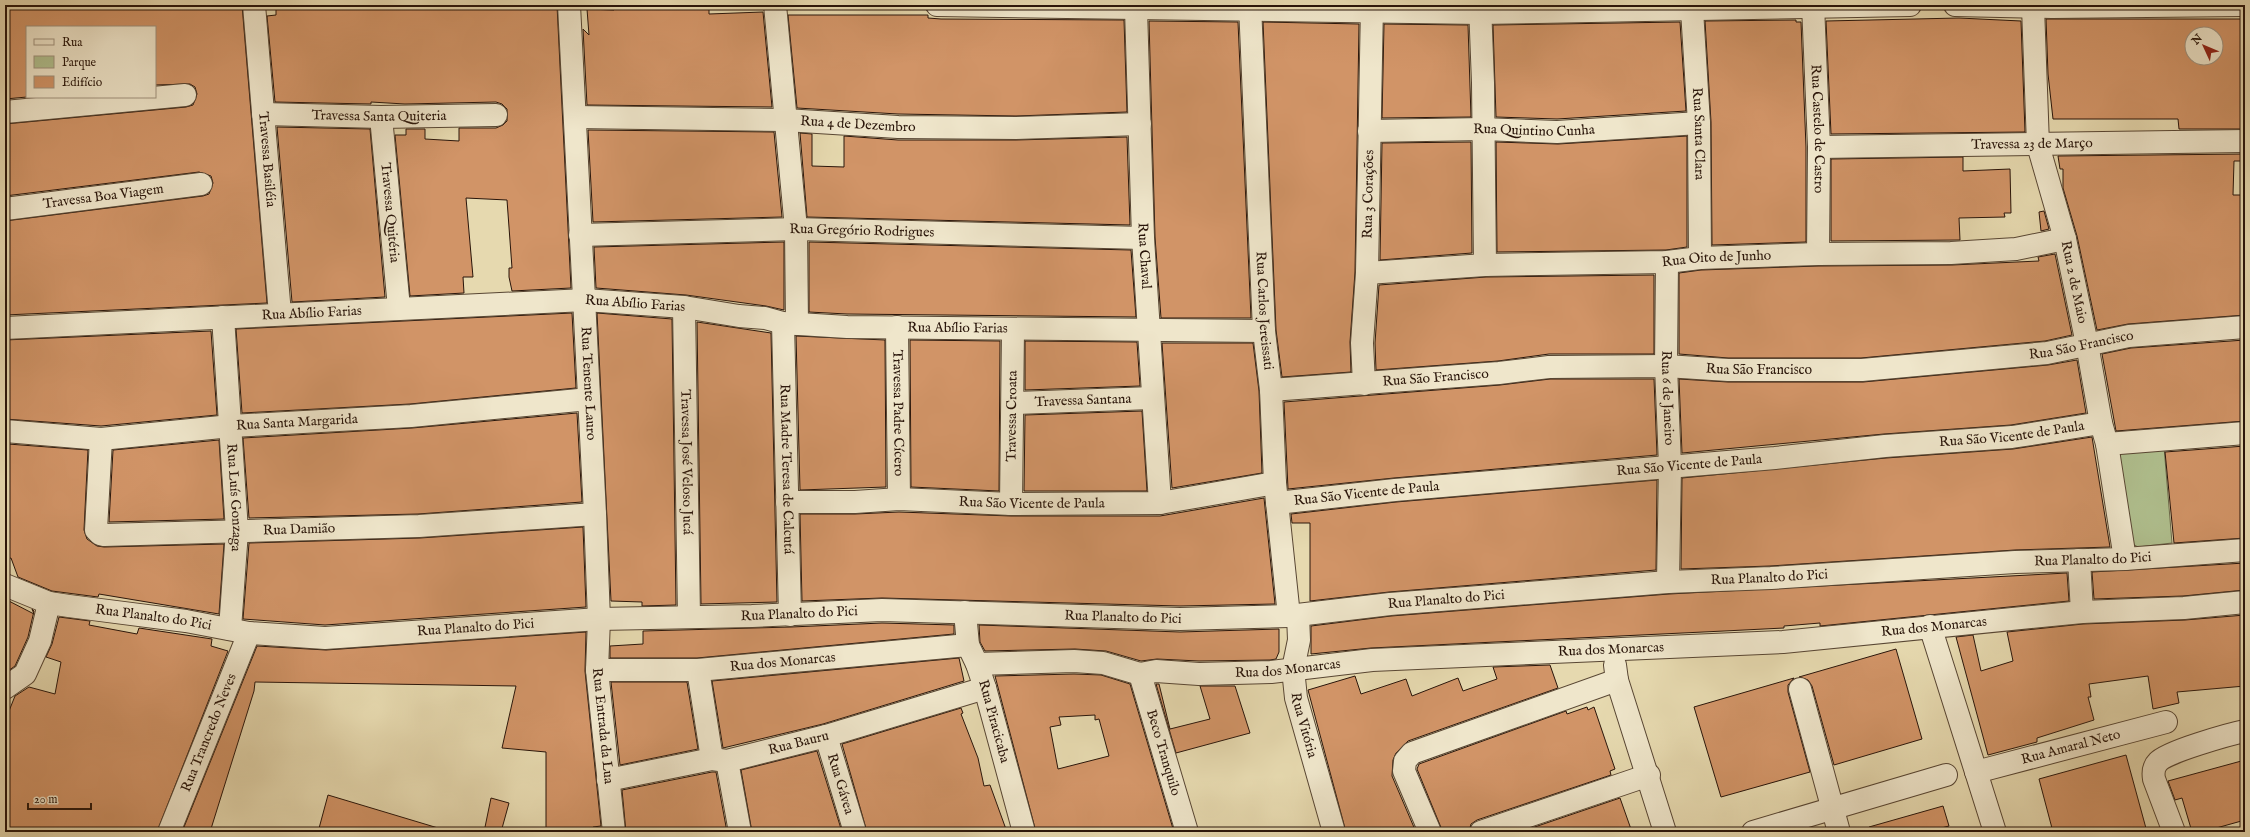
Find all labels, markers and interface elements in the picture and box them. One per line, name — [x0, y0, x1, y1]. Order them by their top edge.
legend — [26, 26, 156, 98]
north arrow — [2184, 26, 2224, 66]
text: N — [2188, 31, 2206, 49]
text: Rua — [62, 35, 83, 50]
text: Parque — [62, 55, 97, 71]
street label: Rua Castelo de Castro — [1807, 64, 1828, 194]
text: Edifício — [62, 75, 103, 90]
street label: Rua Santa Clara — [1688, 87, 1708, 181]
street label: Travessa Santa Quiteria — [311, 106, 448, 126]
street label: Travessa Basiléia — [254, 111, 280, 209]
street label: Rua 4 de Dezembro — [800, 112, 916, 136]
street label: Rua Quintino Cunha — [1473, 120, 1596, 141]
street label: Travessa 23 de Março — [1971, 134, 2093, 154]
street label: Rua 3 Corações — [1359, 150, 1378, 239]
street label: Travessa Quitéria — [376, 162, 404, 264]
street label: Travessa Boa Viagem — [42, 180, 165, 213]
street label: Rua Gregório Rodrigues — [789, 220, 935, 242]
street label: Rua Chaval — [1134, 222, 1155, 290]
street label: Rua 2 de Maio — [2057, 239, 2092, 326]
street label: Rua Oito de Junho — [1661, 247, 1772, 272]
street label: Rua Carlos Jereissati — [1252, 251, 1278, 371]
street label: Rua Abílio Farias — [584, 291, 686, 316]
street label: Rua Abílio Farias — [261, 302, 362, 325]
street label: Rua Abílio Farias — [907, 319, 1008, 338]
street label: Rua Tenente Lauro — [576, 326, 600, 441]
street label: Rua São Francisco — [2028, 327, 2135, 364]
street label: Travessa Padre Cícero — [888, 350, 908, 477]
street label: Rua 6 de Janeiro — [1657, 351, 1678, 446]
street label: Rua São Francisco — [1705, 360, 1813, 379]
street label: Rua São Francisco — [1382, 365, 1490, 391]
street label: Travessa Croata — [1002, 369, 1022, 462]
street label: Rua Madre Teresa de Calcutá — [775, 384, 798, 555]
street label: Travessa José Veloso Jucá — [676, 389, 697, 536]
street label: Travessa Santana — [1034, 390, 1133, 411]
street label: Rua Santa Margarida — [236, 410, 359, 435]
street label: Rua São Vicente de Paula — [1938, 417, 2086, 451]
street label: Rua Luís Gonzaga — [222, 443, 246, 553]
street label: Rua São Vicente de Paula — [1616, 450, 1764, 480]
street label: Rua São Vicente de Paula — [1293, 477, 1441, 510]
street label: Rua São Vicente de Paula — [958, 493, 1106, 513]
street label: Rua Damião — [263, 519, 336, 539]
street label: Rua Planalto do Pici — [2034, 548, 2152, 570]
street label: Rua Planalto do Pici — [1710, 565, 1829, 589]
street label: Rua Planalto do Pici — [1387, 586, 1506, 613]
street label: Rua Planalto do Pici — [94, 600, 213, 635]
street label: Rua Planalto do Pici — [740, 602, 859, 625]
street label: Rua Planalto do Pici — [1064, 607, 1182, 628]
street label: Rua dos Monarcas — [1880, 613, 1988, 641]
street label: Rua Planalto do Pici — [416, 614, 535, 641]
street label: Rua dos Monarcas — [1558, 638, 1664, 661]
street label: Rua dos Monarcas — [729, 648, 836, 676]
street label: Rua dos Monarcas — [1235, 655, 1342, 682]
street label: Rua Entrada da Lua — [588, 667, 618, 786]
street label: Rua Trancredo Neves — [177, 671, 241, 795]
street label: Rua Piracicaba — [974, 677, 1014, 766]
street label: Rua Vitória — [1286, 692, 1322, 761]
street label: Beco Tranquilo — [1142, 707, 1185, 798]
street label: Rua Amaral Neto — [2019, 725, 2123, 769]
street label: Rua Bauru — [766, 727, 831, 759]
street label: Rua Gávea — [823, 751, 858, 817]
scale bar — [28, 785, 91, 811]
text: 20 m — [34, 792, 57, 807]

